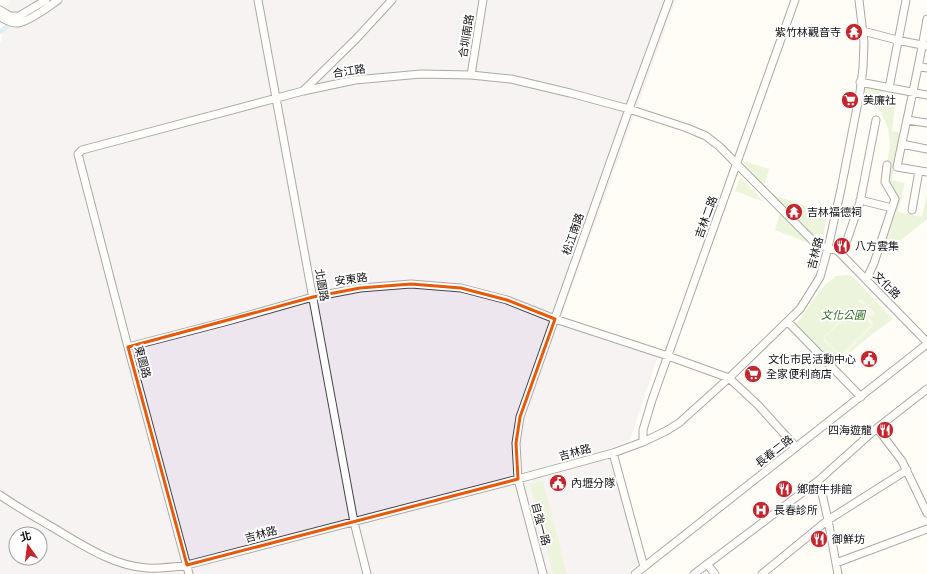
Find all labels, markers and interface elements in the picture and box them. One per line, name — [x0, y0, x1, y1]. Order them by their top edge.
street label: 合圳南路 — [456, 13, 476, 59]
temple icon: 紫竹林觀音寺 — [844, 22, 864, 42]
place label: 紫竹林觀音寺 — [775, 25, 841, 39]
street label: 合江路 — [332, 62, 366, 80]
supermarket icon: 美廉社 — [840, 90, 860, 110]
place label: 美廉社 — [863, 93, 896, 107]
street label: 吉林二路 — [692, 194, 720, 240]
temple icon: 吉林福德祠 — [784, 202, 804, 222]
place label: 吉林福德祠 — [807, 205, 862, 219]
street label: 松江南路 — [559, 211, 587, 257]
street label: 吉林路 — [804, 235, 826, 271]
restaurant icon: 八方雲集 — [832, 236, 852, 256]
place label: 八方雲集 — [855, 239, 899, 253]
street label: 北園路 — [312, 268, 332, 302]
street label: 文化路 — [870, 268, 904, 302]
street label: 安東路 — [334, 270, 368, 288]
park label: 文化公園 — [821, 308, 867, 322]
street label: 東園路 — [132, 344, 154, 380]
public building icon: 文化市民活動中心 — [859, 349, 879, 369]
place label: 文化市民活動中心 — [768, 352, 856, 366]
supermarket icon: 全家便利商店 — [743, 364, 763, 384]
place label: 全家便利商店 — [766, 367, 832, 381]
restaurant icon: 四海遊龍 — [875, 420, 895, 440]
place label: 四海遊龍 — [828, 423, 872, 437]
street label: 長春二路 — [752, 432, 796, 470]
street label: 吉林路 — [557, 441, 593, 463]
public building icon: 內壢分隊 — [548, 473, 568, 493]
place label: 內壢分隊 — [571, 476, 615, 490]
restaurant icon: 鄉廚牛排館 — [774, 479, 794, 499]
place label: 鄉廚牛排館 — [797, 482, 852, 496]
hospital icon: 長春診所 — [751, 500, 771, 520]
street label: 自強一路 — [529, 501, 553, 547]
place label: 長春診所 — [774, 503, 818, 517]
street label: 吉林路 — [243, 523, 279, 545]
north arrow — [8, 526, 48, 566]
text: 北 — [19, 528, 33, 544]
restaurant icon: 御鮮坊 — [809, 529, 829, 549]
place label: 御鮮坊 — [831, 532, 865, 546]

